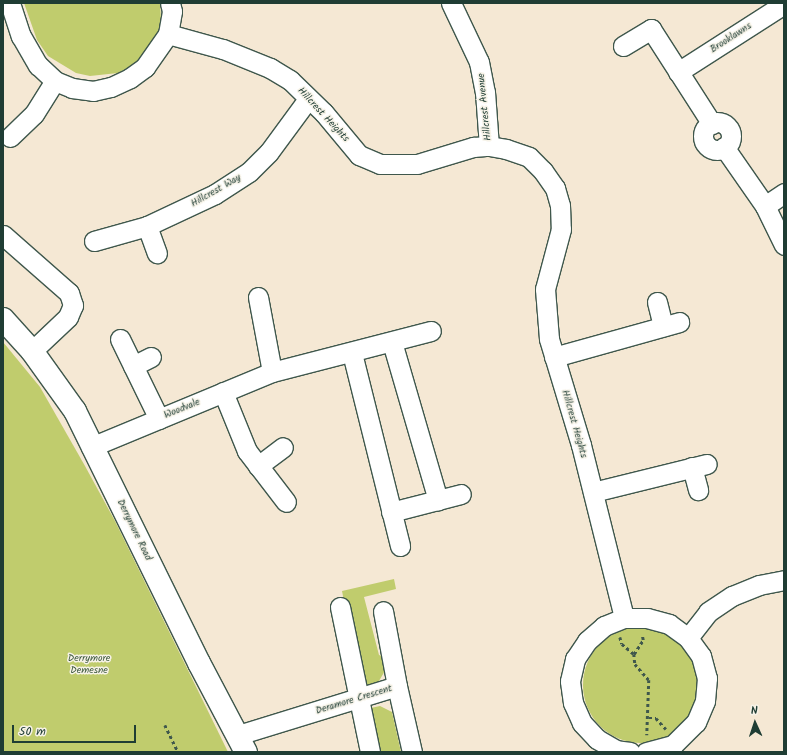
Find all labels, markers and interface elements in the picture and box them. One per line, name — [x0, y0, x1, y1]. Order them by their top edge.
street label: Brooklawns — [708, 20, 754, 56]
street label: Hillcrest Avenue — [475, 73, 495, 141]
street label: Hillcrest Heights — [295, 85, 351, 145]
street label: Hillcrest Way — [189, 172, 243, 210]
street label: Hillcrest Heights — [559, 389, 589, 459]
street label: Woodvale — [162, 396, 202, 422]
street label: Derrymore Road — [114, 497, 154, 563]
park label: Derrymore Demesne — [68, 652, 110, 676]
street label: Deramore Crescent — [314, 683, 394, 717]
text: N — [750, 702, 758, 720]
north arrow — [735, 703, 775, 743]
scale bar — [14, 717, 138, 743]
text: 50 m — [19, 722, 46, 741]

